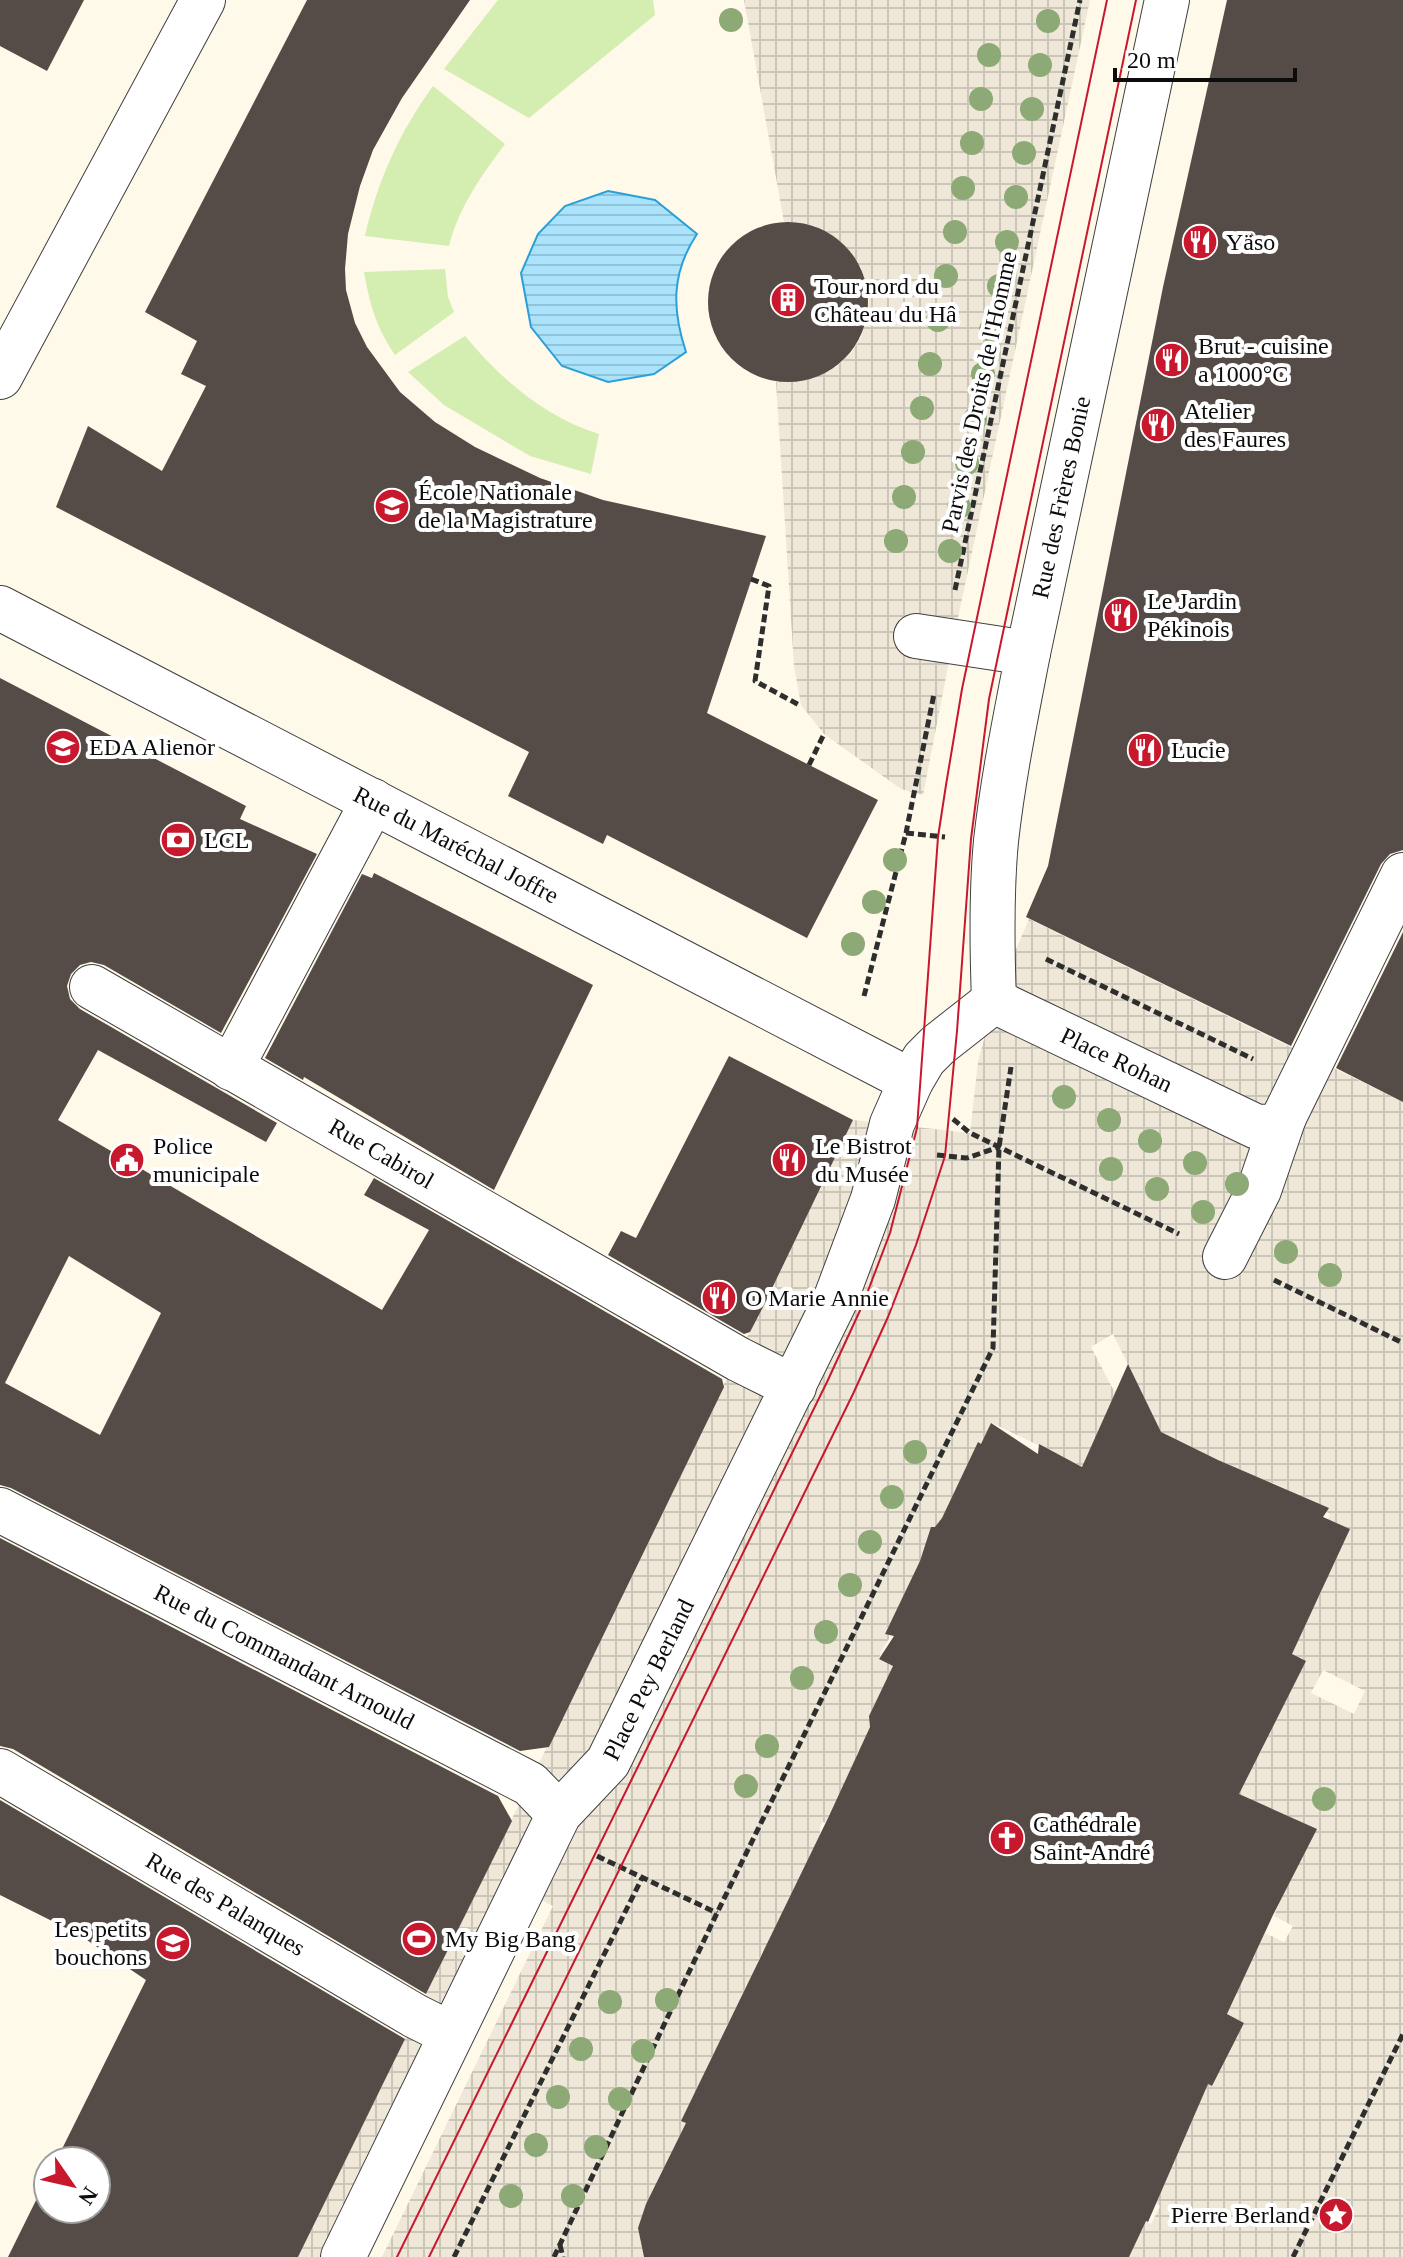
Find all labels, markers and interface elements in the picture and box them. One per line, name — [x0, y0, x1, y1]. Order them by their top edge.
scale bar — [1115, 32, 1295, 82]
text: 20 m — [1127, 47, 1176, 73]
restaurant icon: Yäso — [1181, 223, 1219, 261]
place label: Yäso — [1226, 229, 1275, 255]
street label: Parvis des Droits de l'Homme — [936, 249, 1022, 535]
place label: Tour nord du Château du Hâ — [814, 273, 957, 327]
building icon: Tour nord du Château du Hâ — [769, 281, 807, 319]
place label: Brut - cuisine a 1000°C — [1198, 333, 1329, 387]
restaurant icon: Brut - cuisine a 1000°C — [1153, 341, 1191, 379]
street label: Rue des Frères Bonie — [1027, 394, 1095, 601]
place label: Atelier des Faures — [1184, 398, 1286, 452]
restaurant icon: Atelier des Faures — [1139, 406, 1177, 444]
place label: École Nationale de la Magistrature — [418, 479, 593, 533]
school or university icon: École Nationale de la Magistrature — [373, 487, 411, 525]
place label: Le Jardin Pékinois — [1147, 588, 1237, 642]
restaurant icon: Le Jardin Pékinois — [1102, 596, 1140, 634]
school or university icon: EDA Alienor — [44, 728, 82, 766]
restaurant icon: Lucie — [1126, 731, 1164, 769]
place label: EDA Alienor — [89, 734, 215, 760]
place label: Lucie — [1171, 737, 1226, 763]
street label: Rue du Maréchal Joffre — [350, 781, 563, 909]
bank icon: LCL — [159, 821, 197, 859]
place label: LCL — [204, 827, 249, 853]
street label: Place Rohan — [1057, 1022, 1177, 1098]
street label: Rue Cabirol — [324, 1113, 439, 1194]
place label: Police municipale — [153, 1133, 260, 1187]
place label: Le Bistrot du Musée — [815, 1133, 912, 1187]
public building icon: Police municipale — [108, 1141, 146, 1179]
restaurant icon: Le Bistrot du Musée — [770, 1141, 808, 1179]
restaurant icon: O Marie Annie — [700, 1279, 738, 1317]
place label: O Marie Annie — [745, 1285, 889, 1311]
street label: Rue du Commandant Arnould — [150, 1579, 418, 1735]
street label: Place Pey Berland — [598, 1595, 699, 1764]
place label: Cathédrale Saint-André — [1033, 1811, 1150, 1865]
church icon: Cathédrale Saint-André — [988, 1819, 1026, 1857]
street label: Rue des Palanques — [141, 1847, 310, 1961]
place label: Les petits bouchons — [54, 1916, 147, 1970]
sports icon: My Big Bang — [400, 1920, 438, 1958]
school or university icon: Les petits bouchons — [154, 1924, 192, 1962]
place label: My Big Bang — [445, 1926, 576, 1952]
north arrow — [32, 2145, 112, 2225]
text: N — [73, 2182, 103, 2210]
place icon: Pierre Berland — [1317, 2196, 1355, 2234]
place label: Pierre Berland — [1171, 2202, 1310, 2228]

